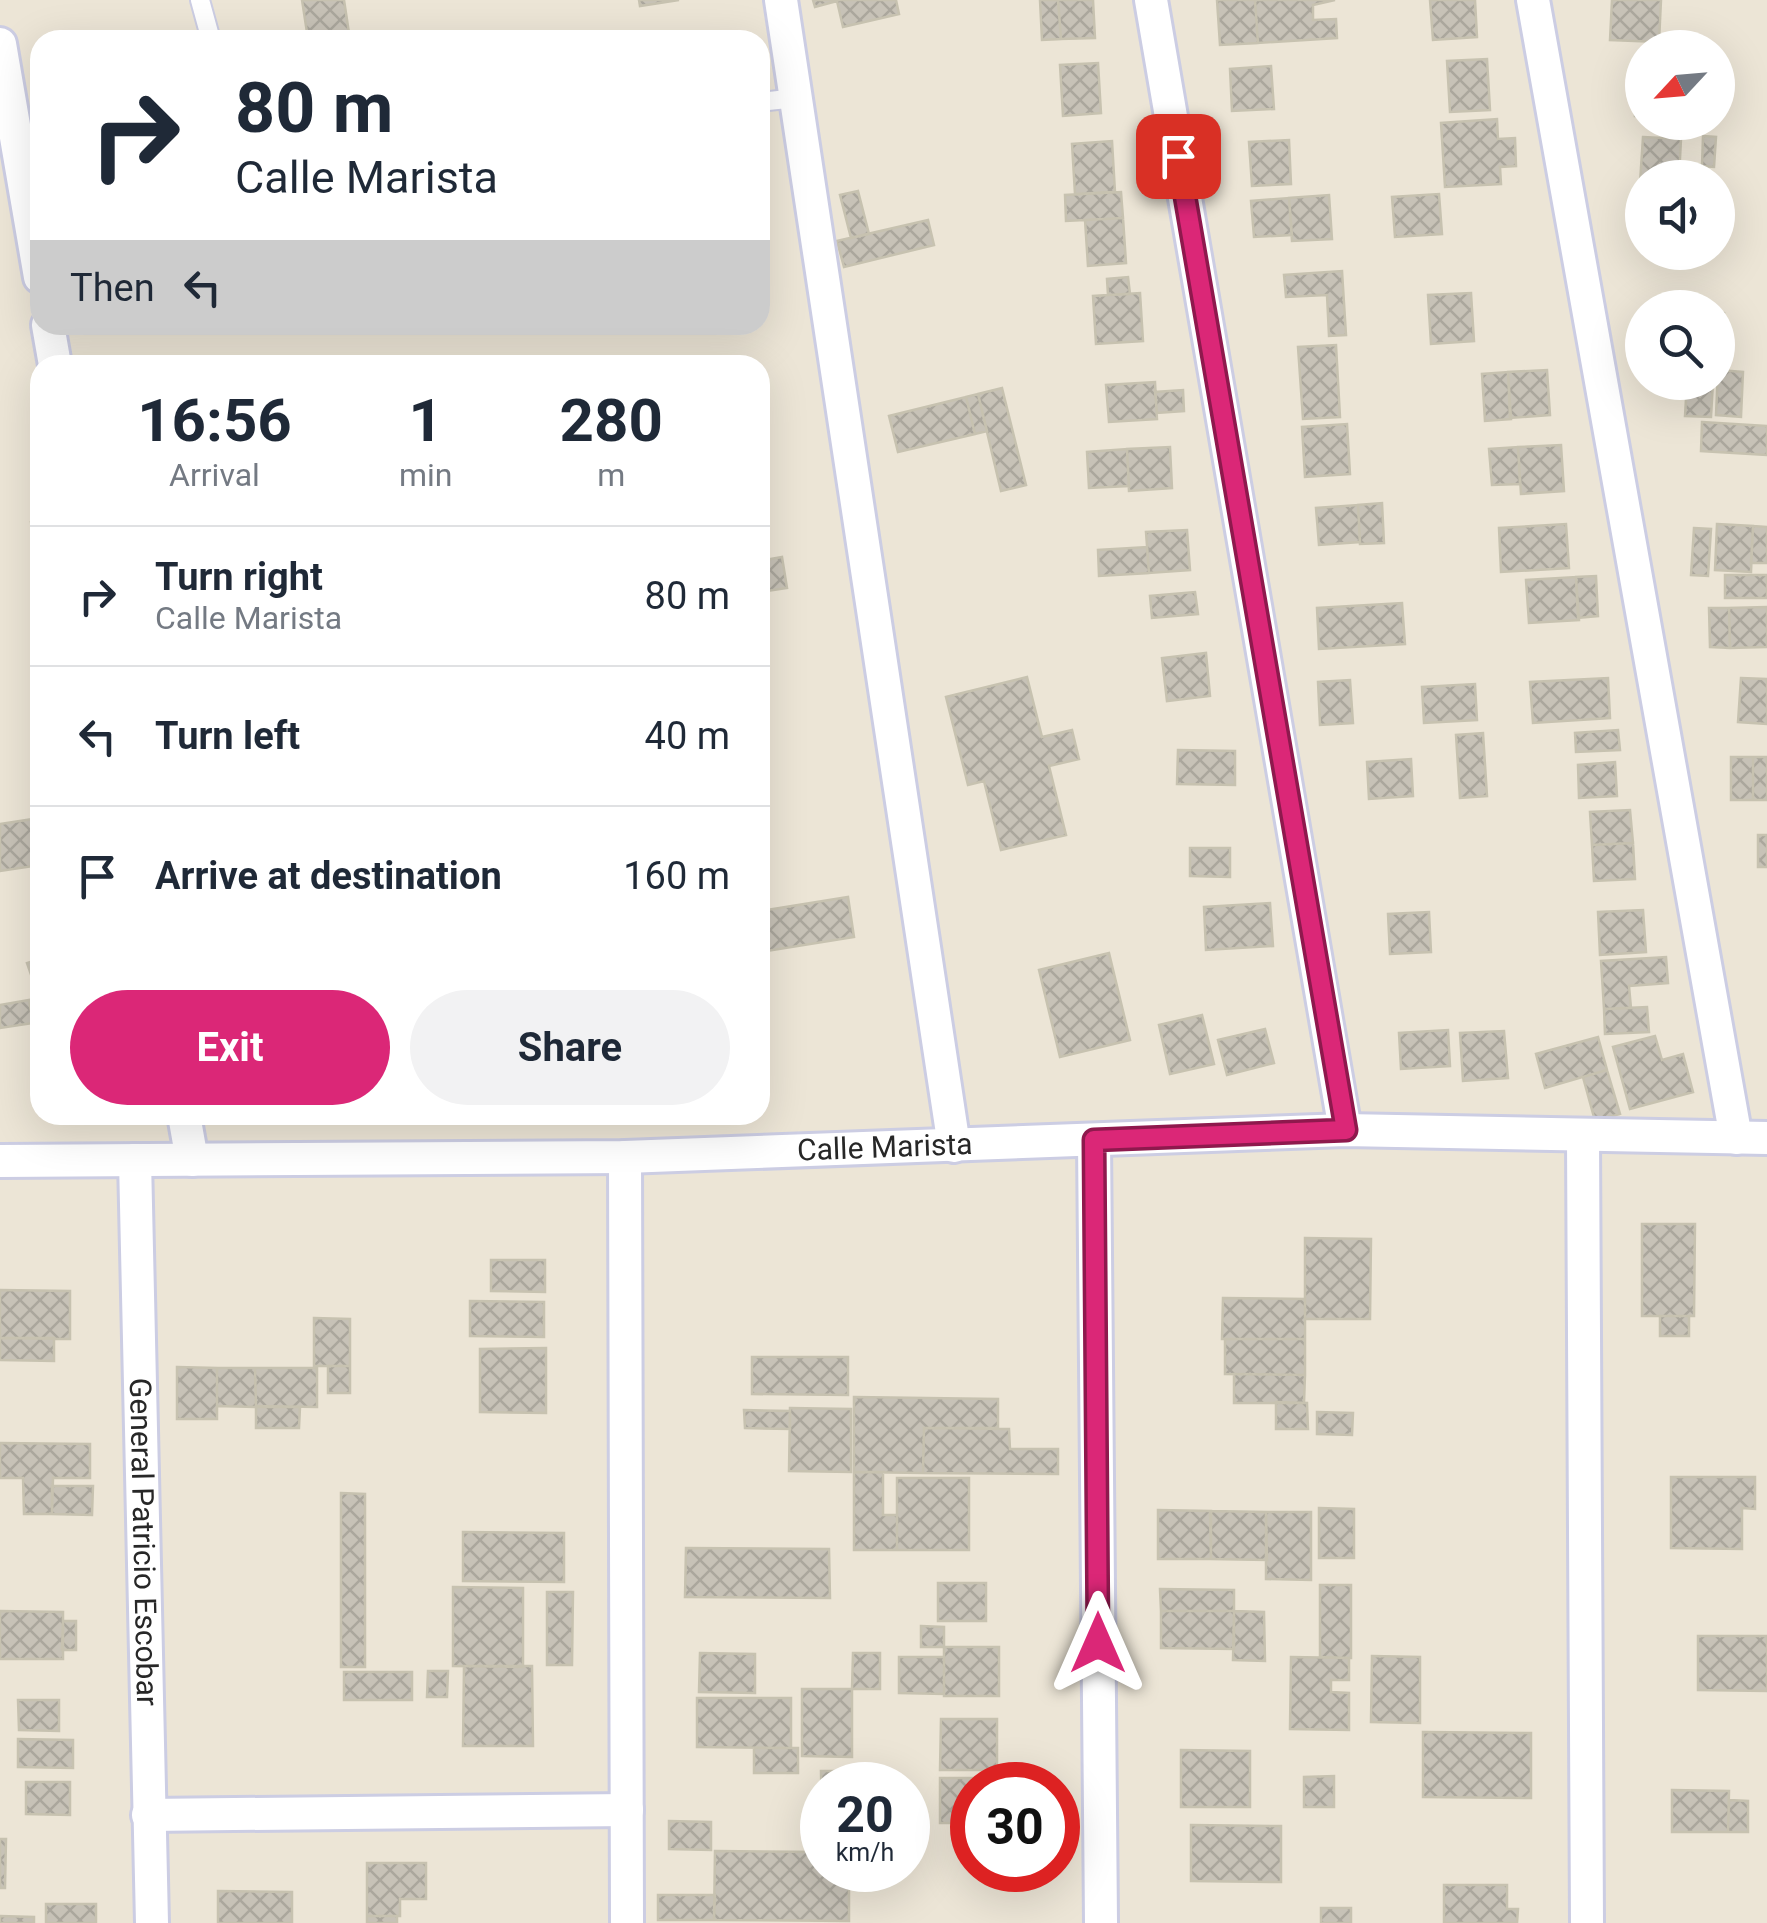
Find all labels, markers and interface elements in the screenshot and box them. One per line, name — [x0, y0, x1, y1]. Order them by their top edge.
north arrow — [1625, 30, 1735, 140]
map controls — [1625, 30, 1735, 400]
text: 80 m — [235, 67, 393, 149]
icon: right — [70, 70, 200, 200]
pin — [1136, 114, 1221, 199]
icon: arrive — [1151, 129, 1206, 184]
text: Calle Marista — [235, 151, 498, 204]
button: sound — [1625, 160, 1735, 270]
icon: left — [175, 260, 230, 315]
text: Then — [70, 266, 155, 310]
button: search — [1625, 290, 1735, 400]
text: 16:56 — [137, 385, 292, 456]
text: 1 — [408, 385, 443, 456]
text: 280 — [560, 385, 663, 456]
text: Arrival — [169, 456, 260, 494]
text: min — [399, 456, 452, 494]
text: m — [597, 456, 625, 494]
text: Turn right — [155, 555, 323, 599]
icon: right — [70, 569, 125, 624]
text: 80 m — [645, 574, 730, 618]
text: Calle Marista — [155, 599, 342, 637]
icon: left — [70, 709, 125, 764]
text: Turn left — [155, 714, 300, 758]
text: 40 m — [645, 714, 730, 758]
icon: arrive — [70, 849, 125, 904]
text: Arrive at destination — [155, 854, 502, 898]
text: 160 m — [623, 854, 730, 898]
button: Exit — [70, 990, 390, 1105]
button: Share — [410, 990, 730, 1105]
street label: Calle Marista — [796, 1126, 973, 1168]
street label: General Patricio Escobar — [123, 1377, 165, 1706]
position arrow — [1046, 1591, 1150, 1695]
speed limit sign: 30 — [950, 1762, 1080, 1892]
text: 20 — [836, 1786, 894, 1844]
text: km/h — [836, 1838, 894, 1867]

